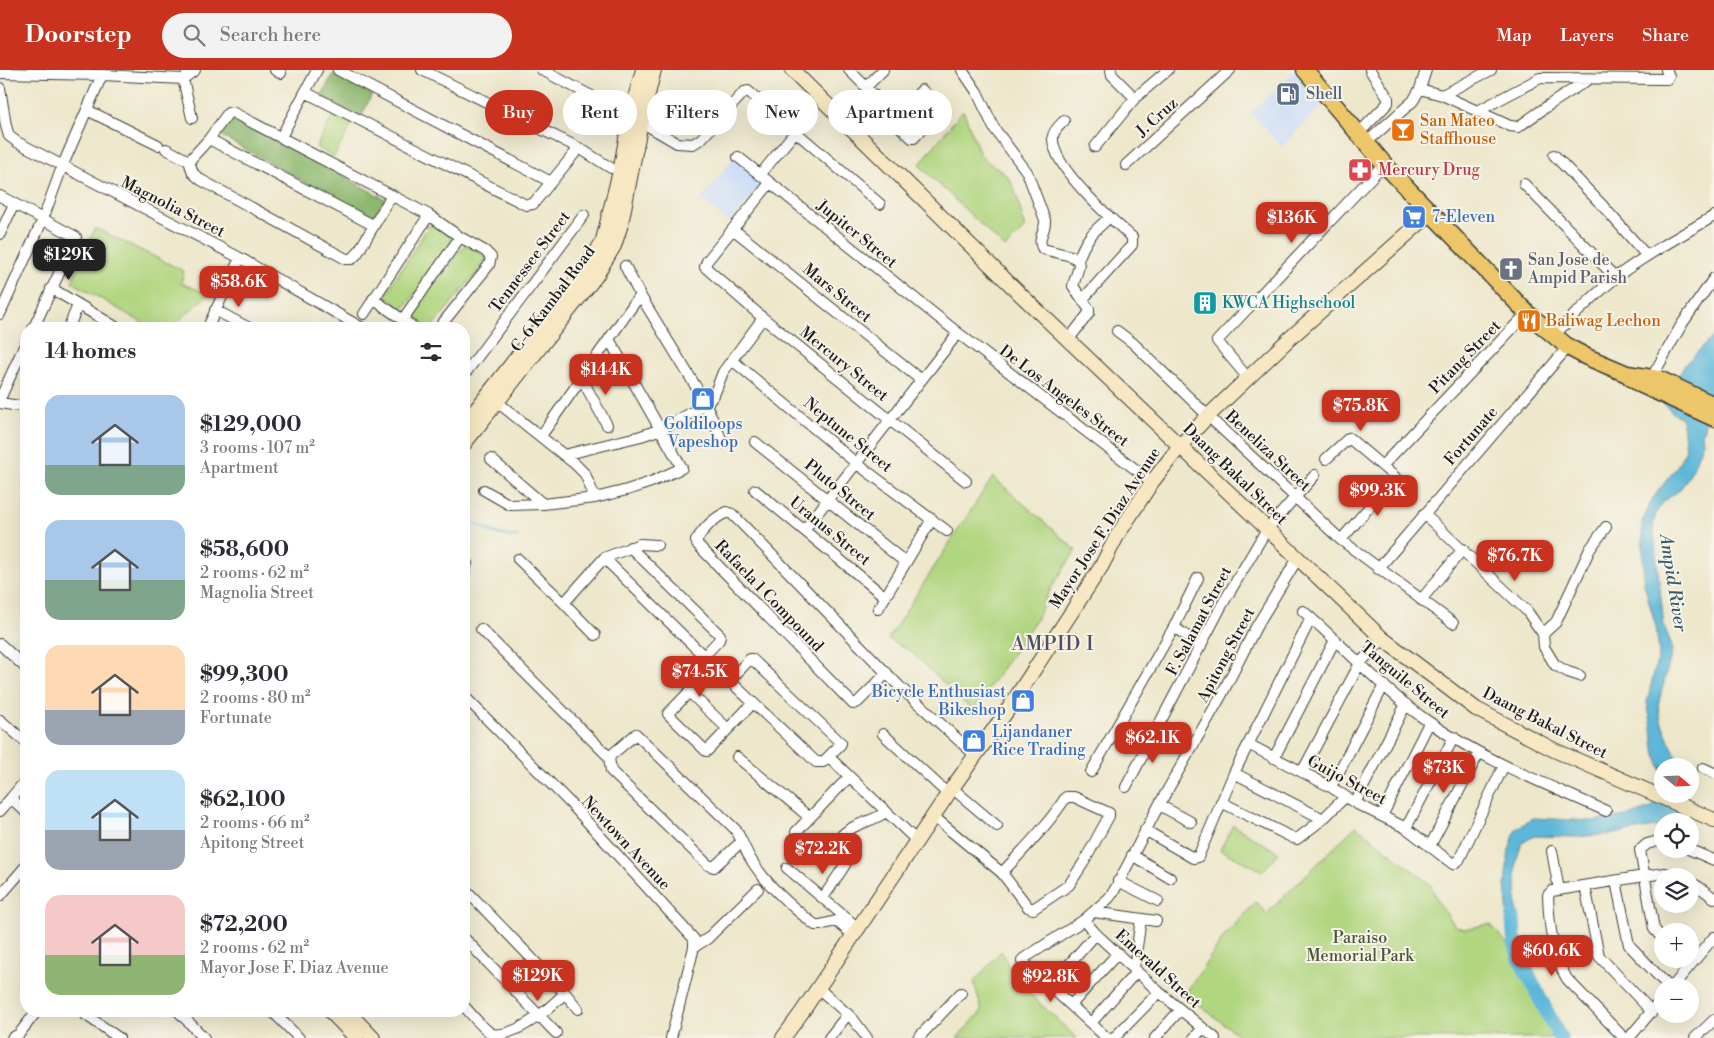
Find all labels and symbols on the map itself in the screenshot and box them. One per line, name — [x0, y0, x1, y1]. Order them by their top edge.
fuel station icon: Shell — [1275, 81, 1301, 107]
place label: Shell — [1306, 84, 1343, 104]
street label: J. Cruz — [1131, 93, 1182, 142]
place label: San Mateo Staffhouse — [1420, 111, 1496, 149]
bar icon: San Mateo Staffhouse — [1390, 117, 1416, 143]
pharmacy icon: Mercury Drug — [1347, 157, 1373, 183]
place label: Mercury Drug — [1378, 160, 1481, 180]
street label: Magnolia Street — [118, 172, 229, 242]
street label: Jupiter Street — [812, 195, 901, 273]
pin: $136K — [1257, 202, 1327, 244]
supermarket icon: 7-Eleven — [1401, 204, 1427, 230]
street label: Tennessee Street — [485, 207, 575, 317]
place label: 7-Eleven — [1432, 207, 1495, 227]
pin: $129K — [34, 238, 104, 281]
street label: C-6 Kambal Road — [507, 242, 599, 356]
place label: San Jose de Ampid Parish — [1527, 250, 1628, 288]
church icon: San Jose de Ampid Parish — [1498, 256, 1524, 282]
street label: Mars Street — [798, 259, 876, 327]
pin: $58.6K — [198, 266, 280, 308]
building icon: KWCA Highschool — [1192, 290, 1218, 316]
place label: KWCA Highschool — [1222, 293, 1356, 313]
restaurant icon: Baliwag Lechon — [1516, 308, 1542, 334]
place label: Baliwag Lechon — [1545, 311, 1661, 331]
street label: Pitang Street — [1425, 316, 1505, 398]
street label: Mercury Street — [796, 322, 893, 406]
street label: De Los Angeles Street — [995, 341, 1133, 451]
pin: $144K — [571, 354, 641, 396]
shop icon: Goldiloops Vapeshop — [690, 386, 716, 412]
pin: $75.8K — [1320, 390, 1402, 432]
street label: Neptune Street — [800, 393, 897, 477]
street label: Fortunate — [1440, 402, 1502, 470]
street label: Beneliza Street — [1220, 406, 1315, 496]
place label: Goldiloops Vapeshop — [664, 414, 742, 452]
street label: Daang Bakal Street — [1179, 419, 1292, 529]
street label: Mayor Jose F. Diaz Avenue — [1045, 443, 1165, 613]
street label: Pluto Street — [800, 455, 880, 525]
pin: $99.3K — [1337, 474, 1419, 517]
street label: Uranus Street — [785, 492, 875, 570]
water label: Ampid River — [1654, 531, 1692, 634]
street label: Rafaela 1 Compound — [710, 536, 828, 656]
pin: $76.7K — [1474, 540, 1556, 582]
street label: F. Salamat Street — [1162, 563, 1236, 679]
street label: Apitong Street — [1192, 604, 1259, 707]
district label: AMPID I — [1011, 632, 1094, 656]
street label: Tanguile Street — [1356, 637, 1454, 723]
pin: $74.5K — [659, 656, 741, 698]
place label: Bicycle Enthusiast Bikeshop — [871, 682, 1006, 720]
street label: Daang Bakal Street — [1479, 683, 1611, 763]
shop icon: Bicycle Enthusiast Bikeshop — [1010, 688, 1036, 714]
place label: Lijandaner Rice Trading — [992, 722, 1086, 760]
pin: $62.1K — [1112, 722, 1194, 764]
shop icon: Lijandaner Rice Trading — [961, 728, 987, 754]
street label: Guijo Street — [1304, 751, 1390, 809]
pin: $73K — [1414, 752, 1474, 794]
north arrow — [1654, 758, 1699, 802]
street label: Newtown Avenue — [577, 792, 675, 894]
pin: $72.2K — [782, 832, 864, 875]
street label: Emerald Street — [1111, 925, 1205, 1013]
park label: Paraiso Memorial Park — [1306, 928, 1415, 966]
pin: $60.6K — [1511, 934, 1593, 977]
pin: $129K — [503, 960, 573, 1002]
pin: $92.8K — [1010, 960, 1092, 1003]

